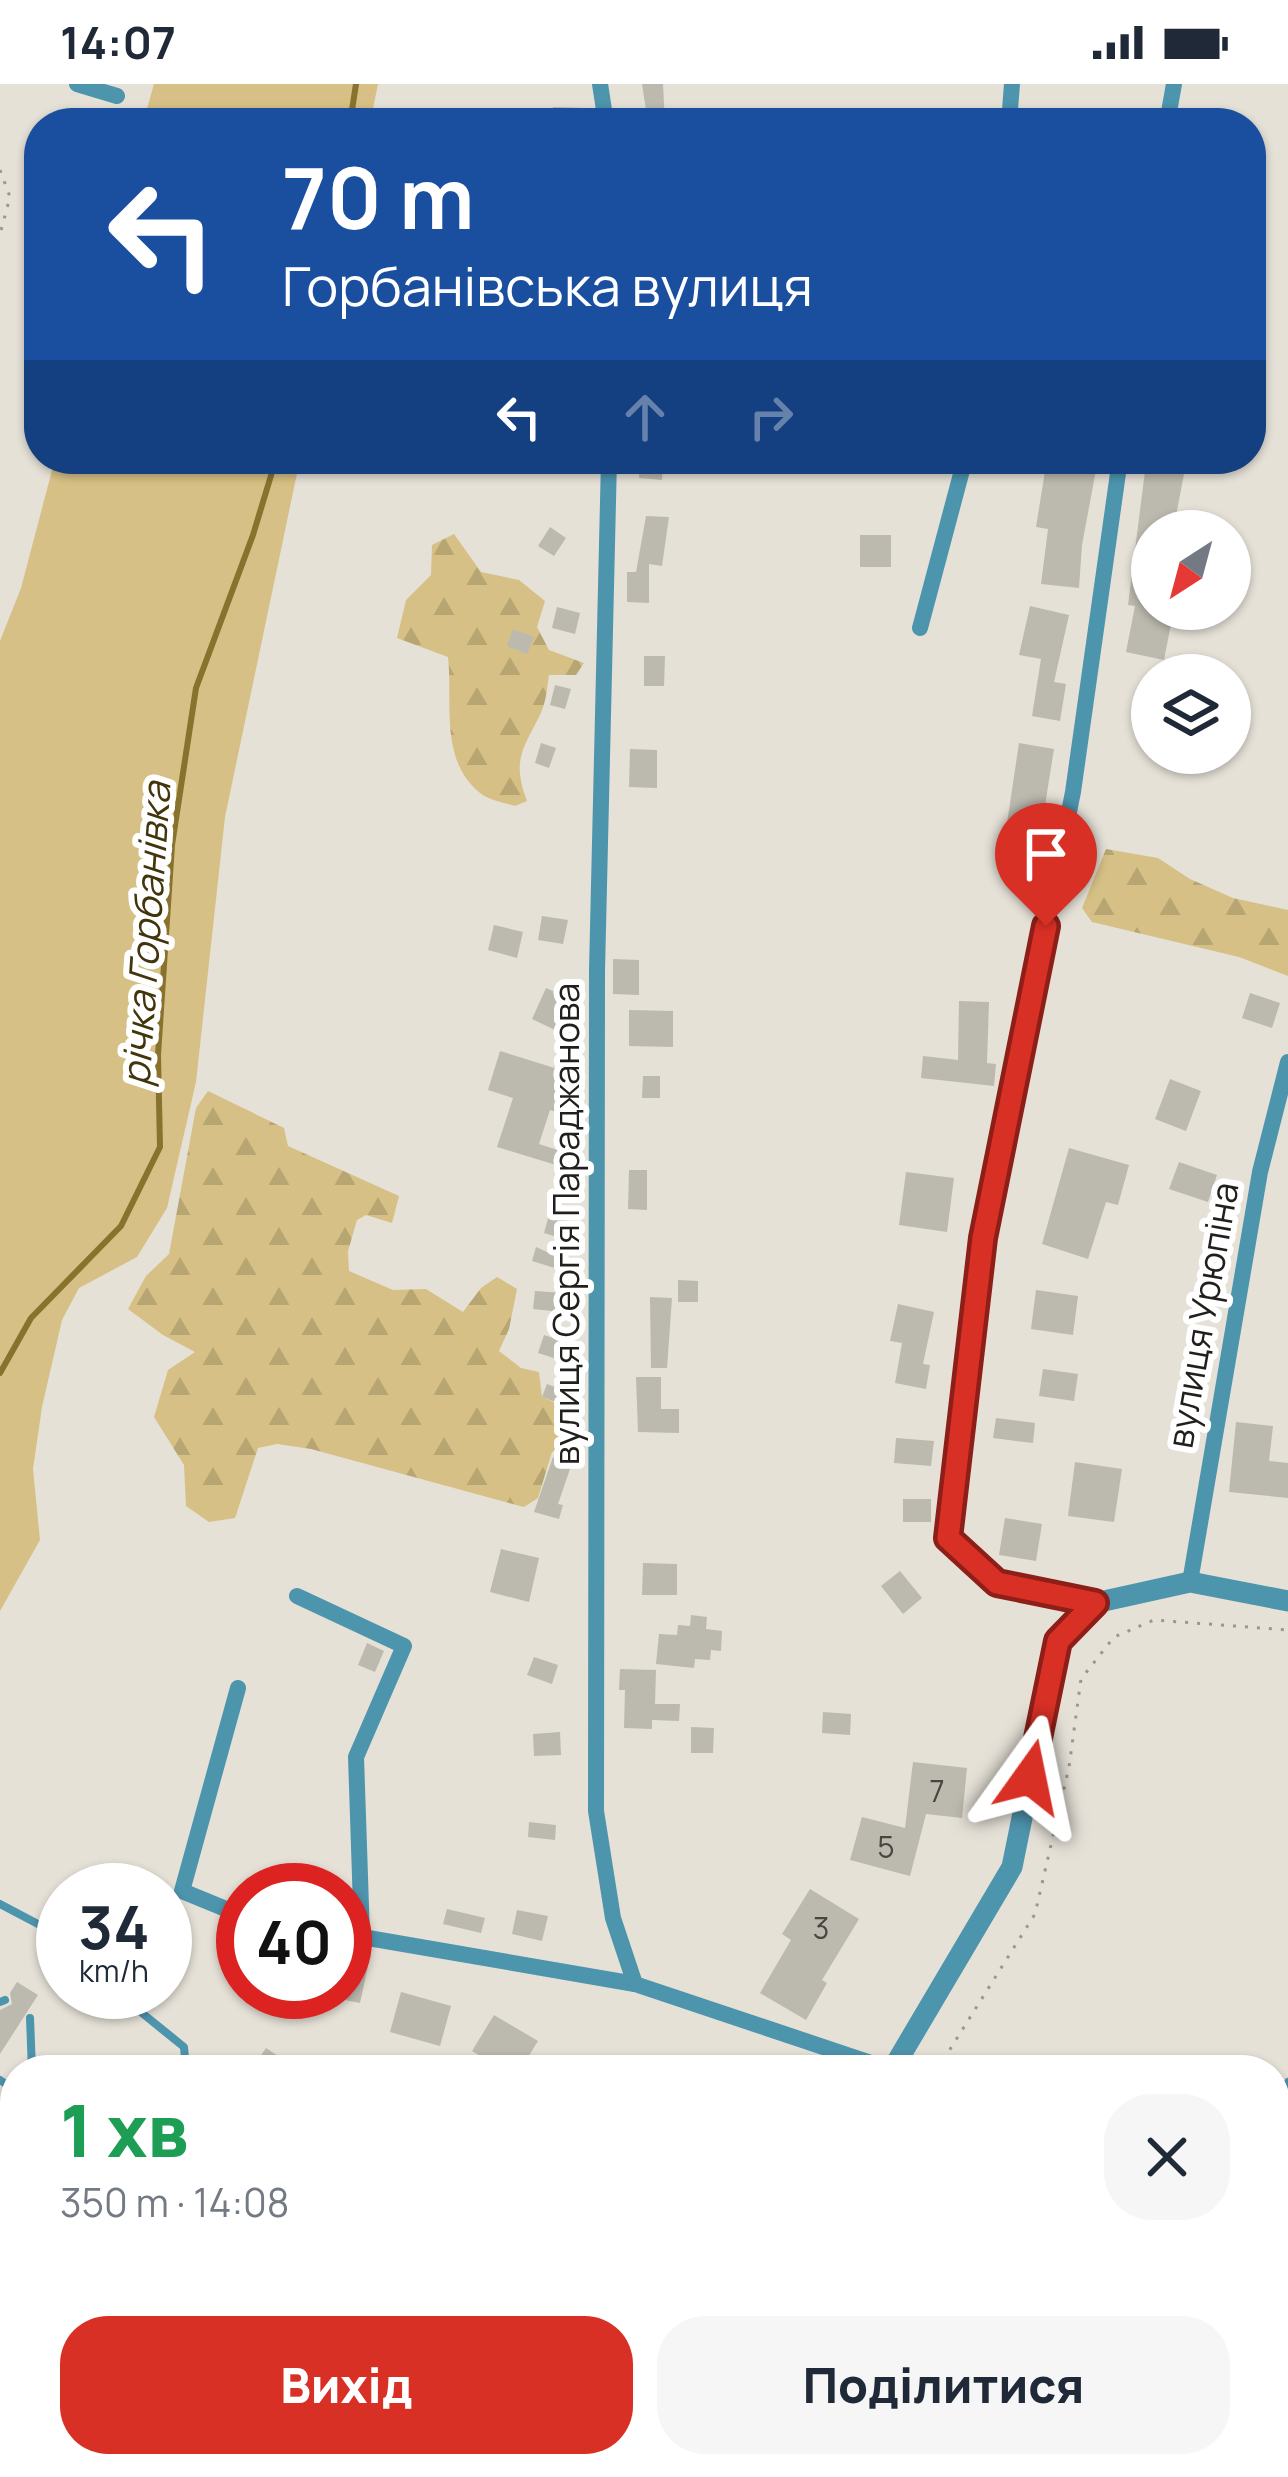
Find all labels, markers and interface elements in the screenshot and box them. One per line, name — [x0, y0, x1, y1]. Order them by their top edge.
text: 14:07 — [60, 11, 176, 73]
text: 70 m — [282, 139, 474, 254]
icon: left — [84, 156, 240, 312]
text: Горбанівська вулиця — [282, 248, 813, 322]
icon: left — [486, 384, 552, 450]
icon: ahead — [612, 384, 678, 450]
icon: right — [738, 384, 804, 450]
north arrow — [1131, 510, 1251, 630]
map controls — [1131, 510, 1251, 774]
button: layers — [1131, 654, 1251, 774]
water label: річка Горбанівка — [107, 778, 183, 1088]
pin — [995, 803, 1097, 926]
icon: arrive — [1013, 821, 1079, 887]
street label: вулиця Сергія Параджанова — [541, 983, 590, 1465]
street label: вулиця Урюпіна — [1155, 1178, 1249, 1452]
position arrow — [967, 1714, 1093, 1840]
house number: 7 — [929, 1770, 945, 1811]
house number: 5 — [877, 1826, 895, 1867]
speed limit sign: 40 — [216, 1863, 372, 2019]
text: 34 — [78, 1885, 150, 1967]
house number: 3 — [813, 1907, 829, 1948]
text: km/h — [79, 1950, 149, 1991]
text: 1 хв — [60, 2080, 188, 2179]
button: close — [1104, 2094, 1230, 2220]
text: 350 m · 14:08 — [60, 2175, 289, 2229]
button: Вихід — [60, 2316, 633, 2454]
button: Поділитися — [657, 2316, 1230, 2454]

